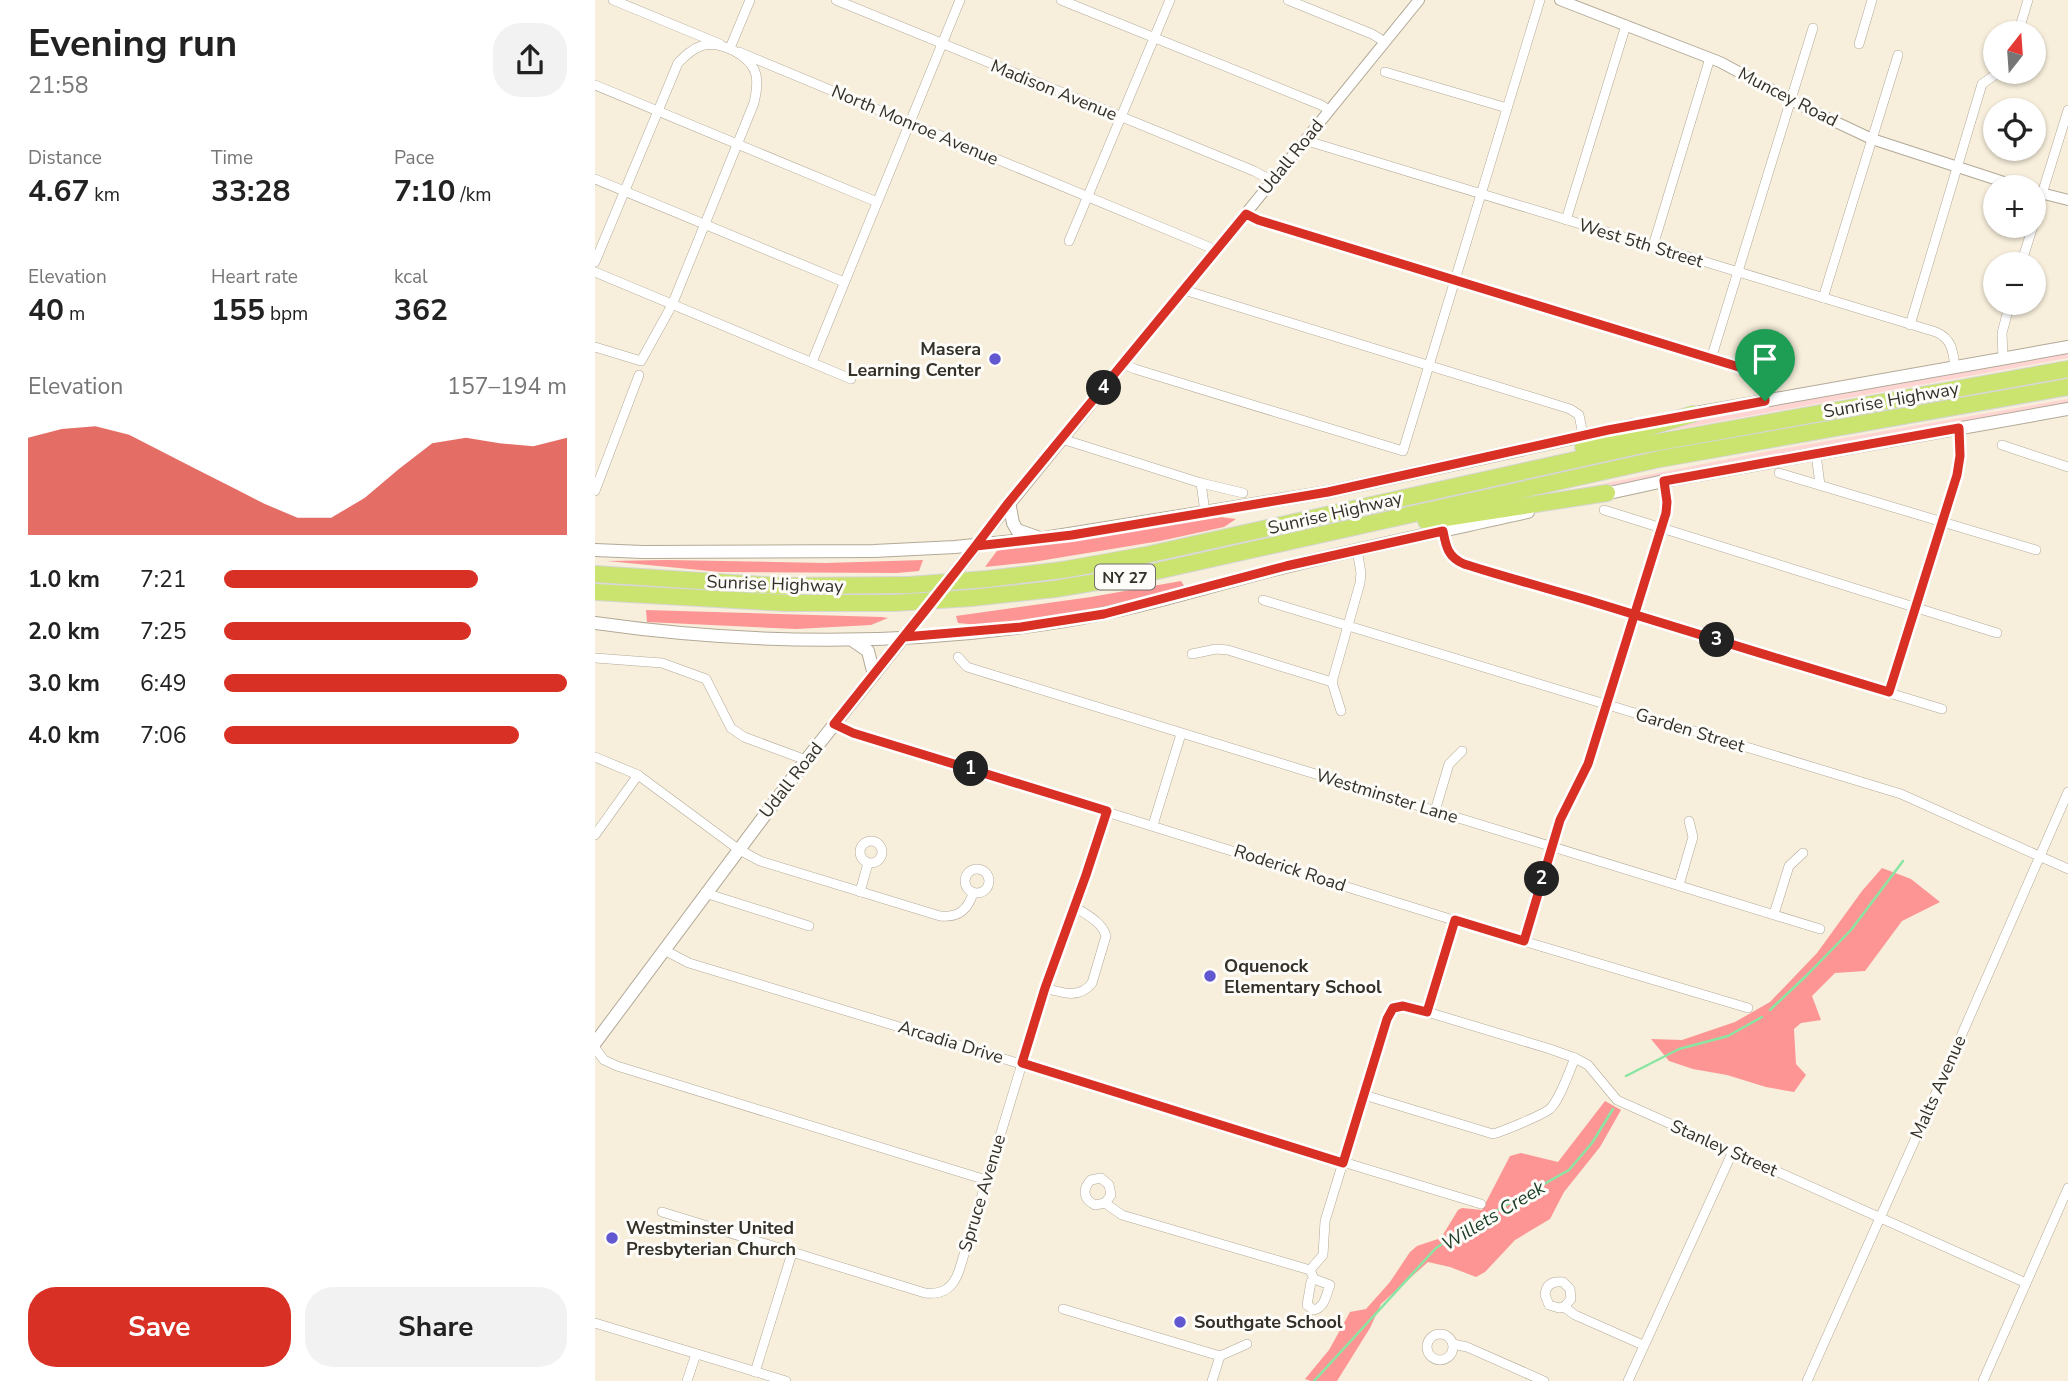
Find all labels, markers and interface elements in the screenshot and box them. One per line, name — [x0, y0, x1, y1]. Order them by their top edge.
text: Evening run — [28, 18, 237, 69]
north arrow — [1983, 21, 2046, 84]
map controls — [1983, 21, 2046, 315]
button: share — [493, 23, 567, 97]
street label: Madison Avenue — [987, 54, 1121, 126]
street label: Muncey Road — [1734, 62, 1842, 132]
text: 21:58 — [28, 70, 88, 101]
street label: North Monroe Avenue — [828, 79, 1002, 171]
button: locate — [1983, 98, 2046, 161]
street label: Udall Road — [1253, 114, 1329, 200]
text: Distance — [28, 145, 102, 171]
text: Time — [211, 145, 253, 171]
text: Pace — [394, 145, 434, 171]
text: 4.67 — [28, 171, 89, 212]
text: 33:28 — [211, 171, 290, 212]
text: 7:10 — [394, 171, 455, 212]
button: + — [1983, 175, 2046, 238]
text: km — [89, 182, 120, 208]
text: /km — [455, 182, 491, 208]
street label: West 5th Street — [1576, 213, 1707, 274]
button: − — [1983, 252, 2046, 315]
text: Elevation — [28, 264, 107, 290]
text: Heart rate — [211, 264, 298, 290]
text: kcal — [394, 264, 428, 290]
text: 40 — [28, 290, 64, 331]
text: 155 — [211, 290, 265, 331]
text: 362 — [394, 290, 448, 331]
text: m — [64, 301, 85, 327]
text: bpm — [265, 301, 308, 327]
pin — [1735, 329, 1795, 401]
place label: Masera Learning Center — [847, 337, 981, 382]
icon: arrive — [1746, 340, 1784, 378]
marker: Masera Learning Center — [987, 351, 1003, 367]
pin: 4 — [1086, 370, 1121, 406]
text: Elevation — [28, 371, 123, 402]
text: 157–194 m — [447, 371, 567, 402]
text: 4 — [1098, 374, 1109, 400]
street label: Sunrise Highway — [1821, 376, 1961, 424]
street label: Sunrise Highway — [1266, 486, 1405, 540]
text: 1.0 km — [28, 564, 100, 595]
text: 7:21 — [140, 564, 187, 595]
road number: NY 27 — [1095, 564, 1155, 590]
street label: Sunrise Highway — [706, 570, 845, 598]
text: 2.0 km — [28, 616, 100, 647]
text: 7:25 — [140, 616, 187, 647]
pin: 3 — [1699, 622, 1735, 658]
text: 3 — [1711, 626, 1722, 652]
text: 3.0 km — [28, 668, 100, 699]
text: 6:49 — [140, 668, 187, 699]
street label: Garden Street — [1632, 702, 1748, 758]
text: 4.0 km — [28, 720, 100, 751]
text: 7:06 — [140, 720, 187, 751]
street label: Udall Road — [754, 737, 828, 823]
pin: 1 — [953, 752, 989, 786]
text: 1 — [965, 755, 976, 781]
street label: Westminster Lane — [1313, 763, 1461, 829]
street label: Roderick Road — [1231, 839, 1349, 897]
pin: 2 — [1525, 862, 1559, 896]
text: 2 — [1536, 865, 1547, 891]
place label: Oquenock Elementary School — [1224, 954, 1382, 999]
marker: Oquenock Elementary School — [1202, 968, 1218, 984]
street label: Arcadia Drive — [895, 1015, 1007, 1069]
street label: Malts Avenue — [1904, 1031, 1972, 1143]
street label: Stanley Street — [1667, 1114, 1782, 1183]
street label: Spruce Avenue — [953, 1131, 1011, 1255]
water label: Willets Creek — [1437, 1174, 1551, 1257]
place label: Westminster United Presbyterian Church — [626, 1216, 796, 1261]
marker: Westminster United Presbyterian Church — [604, 1230, 620, 1246]
button: Save — [28, 1287, 291, 1367]
button: Share — [305, 1287, 567, 1367]
place label: Southgate School — [1194, 1310, 1343, 1334]
marker: Southgate School — [1172, 1314, 1188, 1330]

